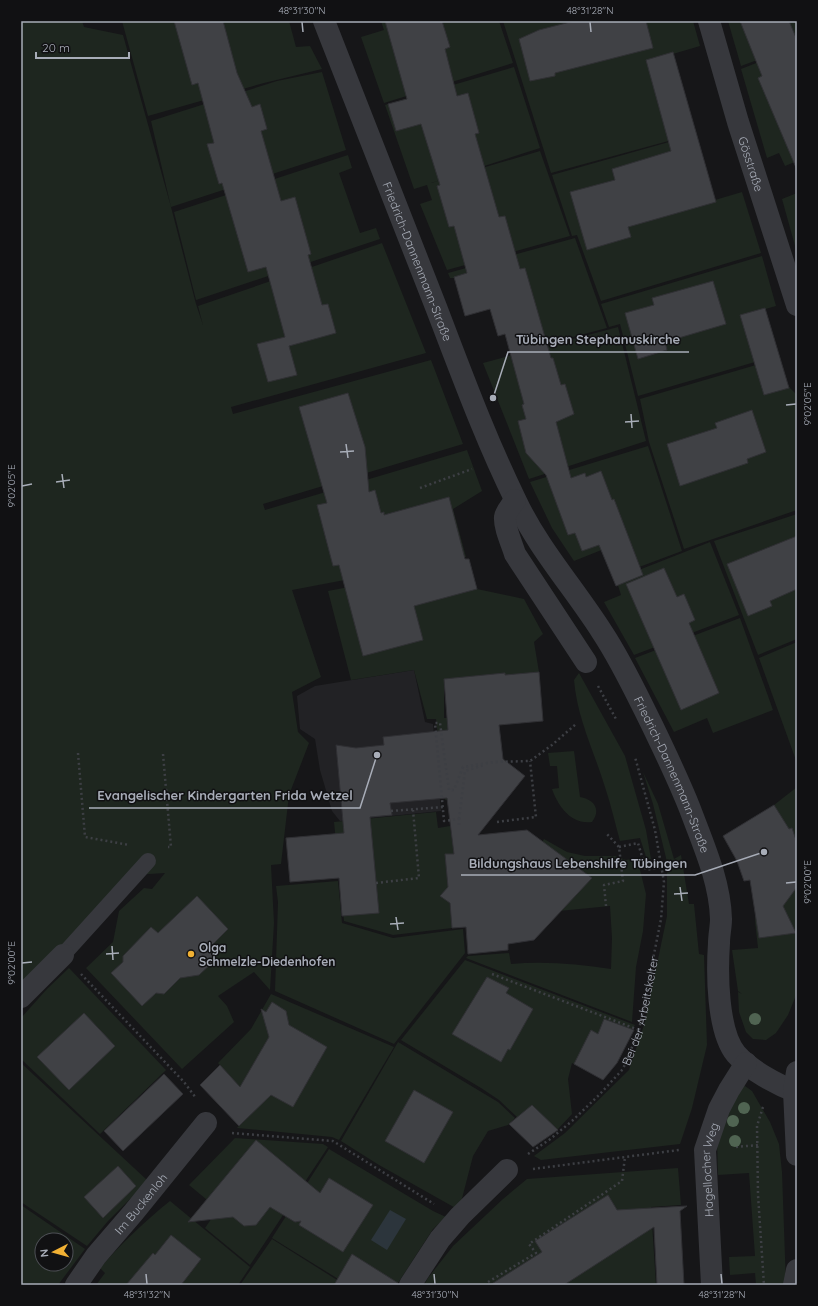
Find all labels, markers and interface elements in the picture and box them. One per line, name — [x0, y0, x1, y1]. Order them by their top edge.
text: 48°31'30"N — [278, 4, 326, 17]
text: 48°31'28"N — [567, 4, 613, 17]
scale bar — [36, 34, 129, 60]
text: 20 m — [42, 40, 70, 55]
street label: Gösstraße — [736, 134, 767, 193]
street label: Friedrich-Dannenmann-Straße — [380, 179, 456, 343]
callout: Tübingen Stephanuskirche — [508, 327, 689, 352]
text: Tübingen Stephanuskirche — [516, 331, 681, 347]
text: 9°02'05"E — [801, 382, 814, 426]
text: 9°02'05"E — [5, 464, 18, 508]
street label: Friedrich-Dannenmann-Straße — [631, 693, 713, 855]
callout: Evangelischer Kindergarten Frida Wetzel — [89, 783, 360, 808]
text: Evangelischer Kindergarten Frida Wetzel — [97, 787, 353, 803]
callout: Bildungshaus Lebenshilfe Tübingen — [461, 850, 695, 875]
text: Bildungshaus Lebenshilfe Tübingen — [469, 855, 687, 871]
text: 9°02'00"E — [801, 860, 814, 904]
place label: Olga Schmelzle-Diedenhofen — [199, 940, 335, 969]
text: 9°02'00"E — [5, 941, 18, 985]
marker: Olga Schmelzle-Diedenhofen — [186, 949, 196, 959]
street label: Bei der Arbeitskelter — [618, 954, 661, 1067]
street label: Hagellocher Weg — [697, 1120, 721, 1217]
street label: Im Buckenloh — [111, 1170, 170, 1237]
north arrow — [34, 1232, 74, 1272]
text: N — [37, 1248, 51, 1258]
text: 48°31'32"N — [124, 1288, 170, 1301]
text: 48°31'30"N — [411, 1288, 459, 1301]
text: 48°31'28"N — [699, 1288, 745, 1301]

